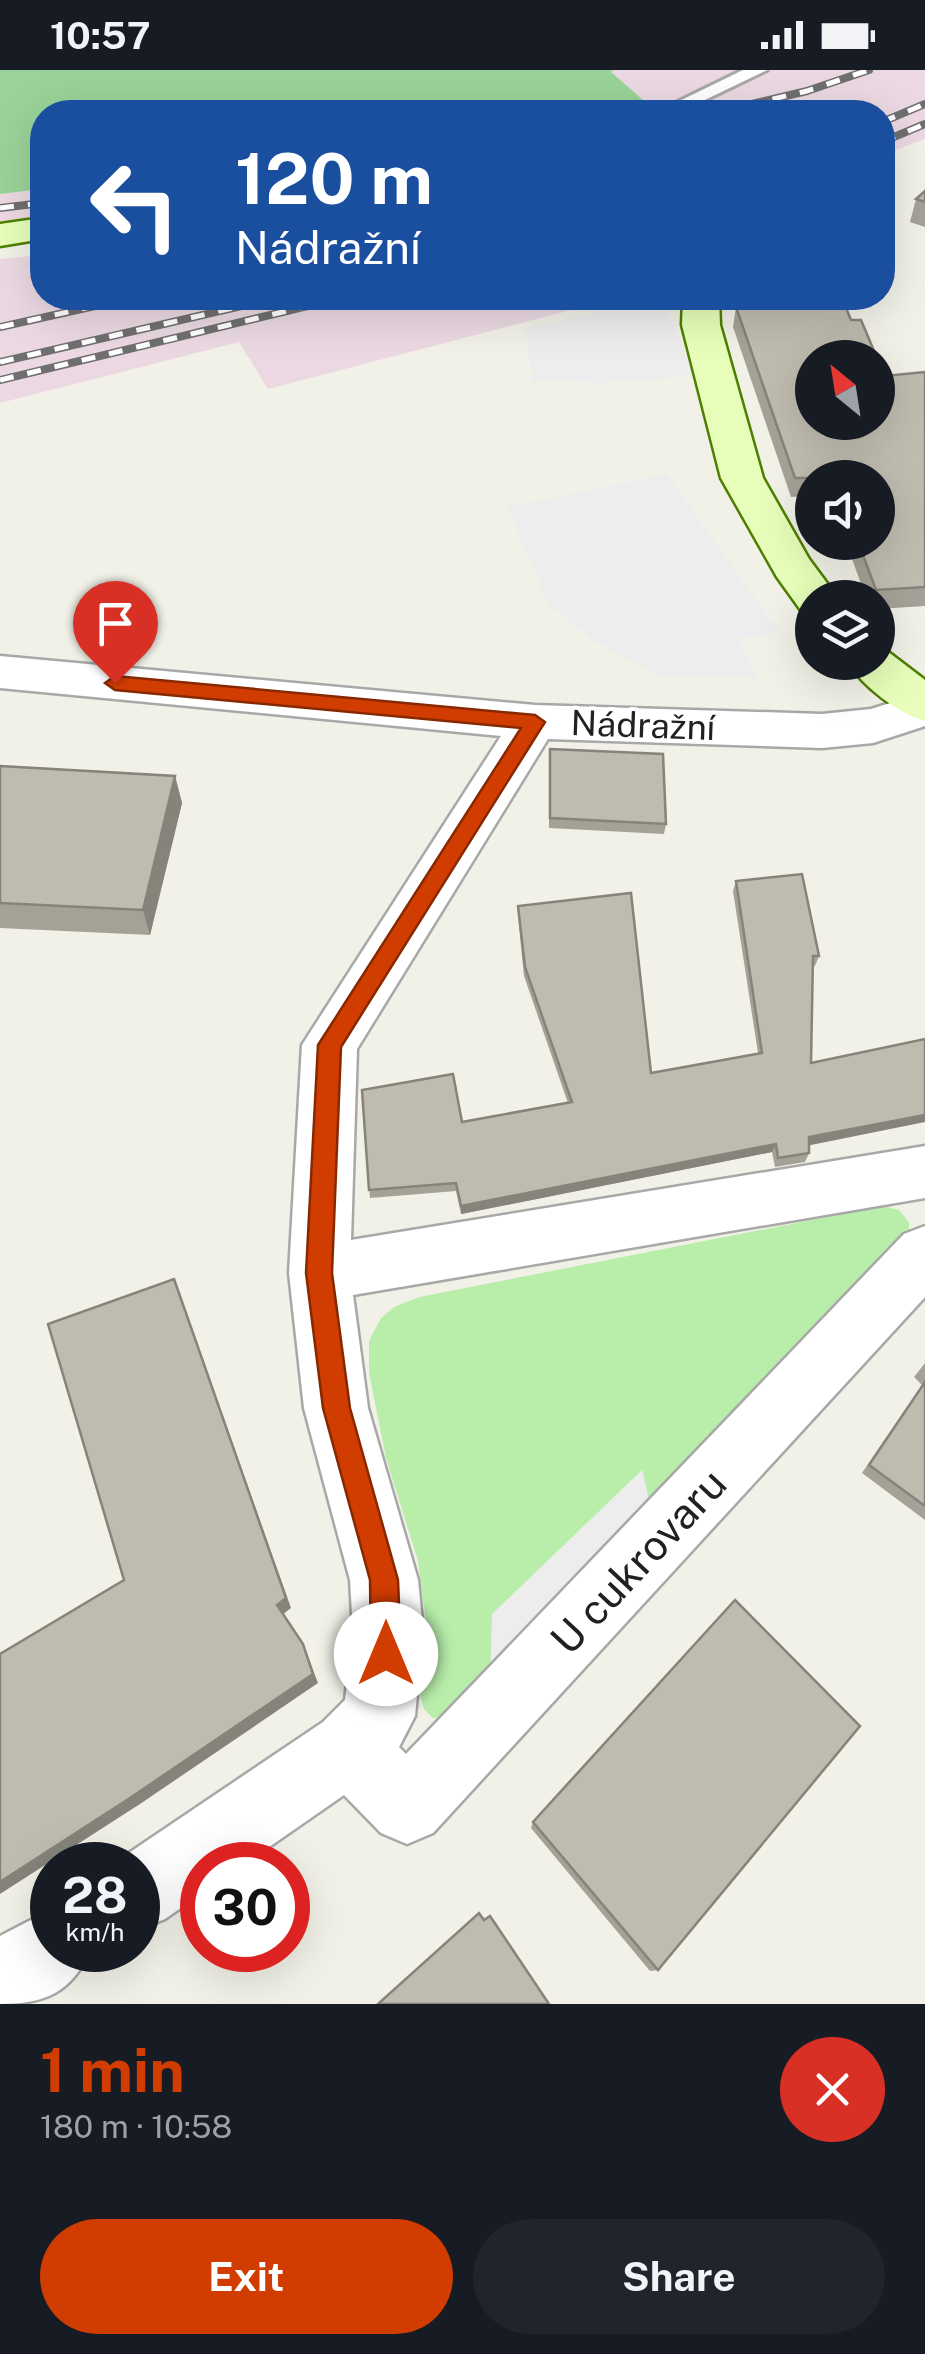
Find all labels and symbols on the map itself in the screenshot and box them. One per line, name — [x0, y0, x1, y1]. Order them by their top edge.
north arrow — [795, 340, 895, 440]
pin — [73, 581, 158, 684]
street label: Nádražní — [570, 702, 716, 748]
street label: U cukrovaru — [540, 1459, 736, 1663]
position arrow — [334, 1602, 438, 1706]
speed limit sign: 30 — [180, 1842, 310, 1972]

